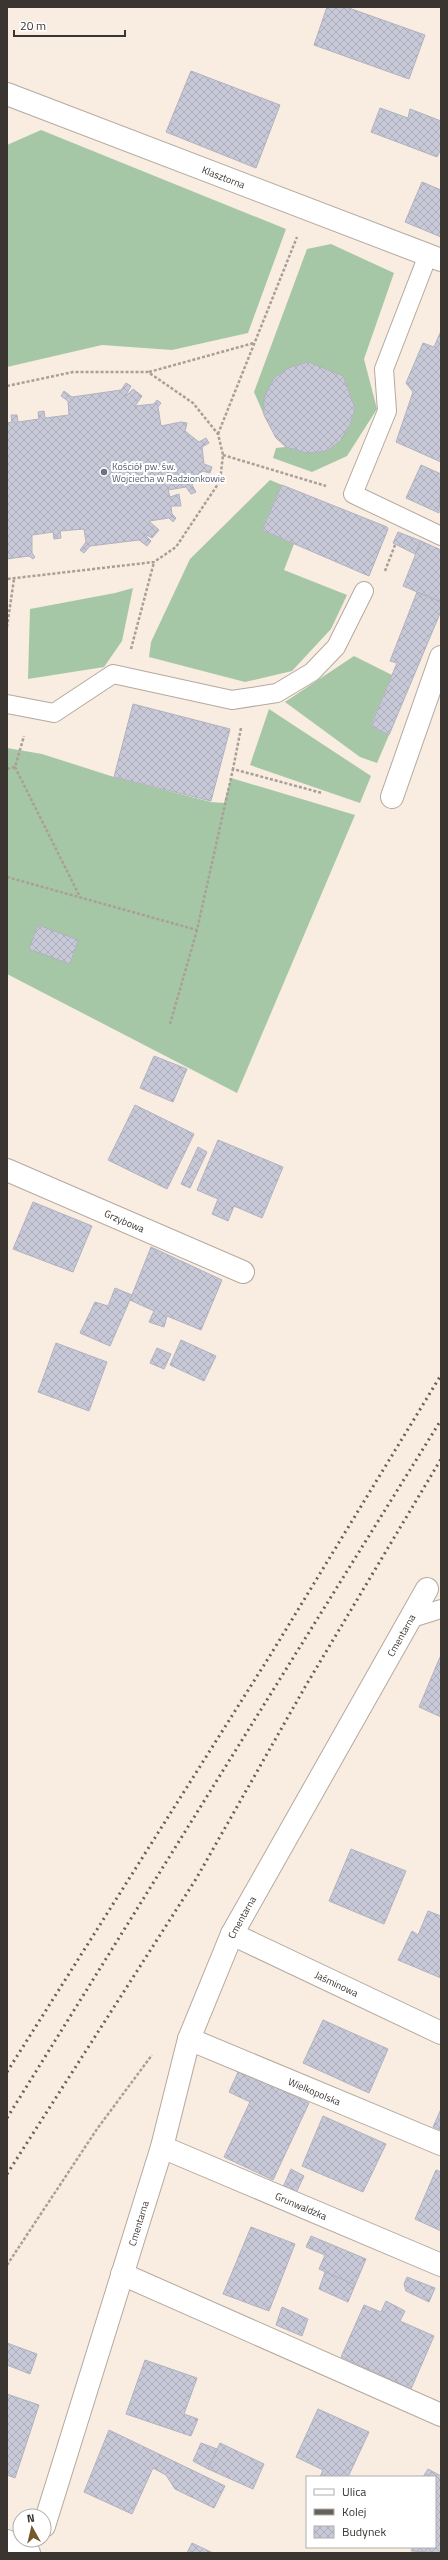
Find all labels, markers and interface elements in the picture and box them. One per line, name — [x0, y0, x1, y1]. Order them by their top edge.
scale bar — [14, 12, 125, 38]
text: 20 m — [20, 16, 46, 35]
street label: Klasztorna — [200, 162, 247, 192]
place label: Kościół pw. św. Wojciecha w Radzionkowie — [112, 459, 225, 486]
marker: Kościół pw. św. Wojciecha w Radzionkowie — [99, 467, 109, 477]
street label: Grzybowa — [102, 1206, 147, 1236]
street label: Cmentarna — [383, 1611, 419, 1659]
street label: Cmentarna — [224, 1894, 260, 1941]
street label: Jaśminowa — [312, 1967, 361, 2001]
street label: Wielkopolska — [286, 2074, 343, 2109]
street label: Grunwaldzka — [273, 2189, 329, 2224]
street label: Cmentarna — [125, 2199, 153, 2248]
legend — [306, 2476, 436, 2548]
text: Ulica — [342, 2482, 366, 2501]
text: Kolej — [342, 2502, 366, 2521]
north arrow — [12, 2508, 52, 2548]
text: N — [26, 2510, 35, 2527]
text: Budynek — [342, 2522, 386, 2541]

